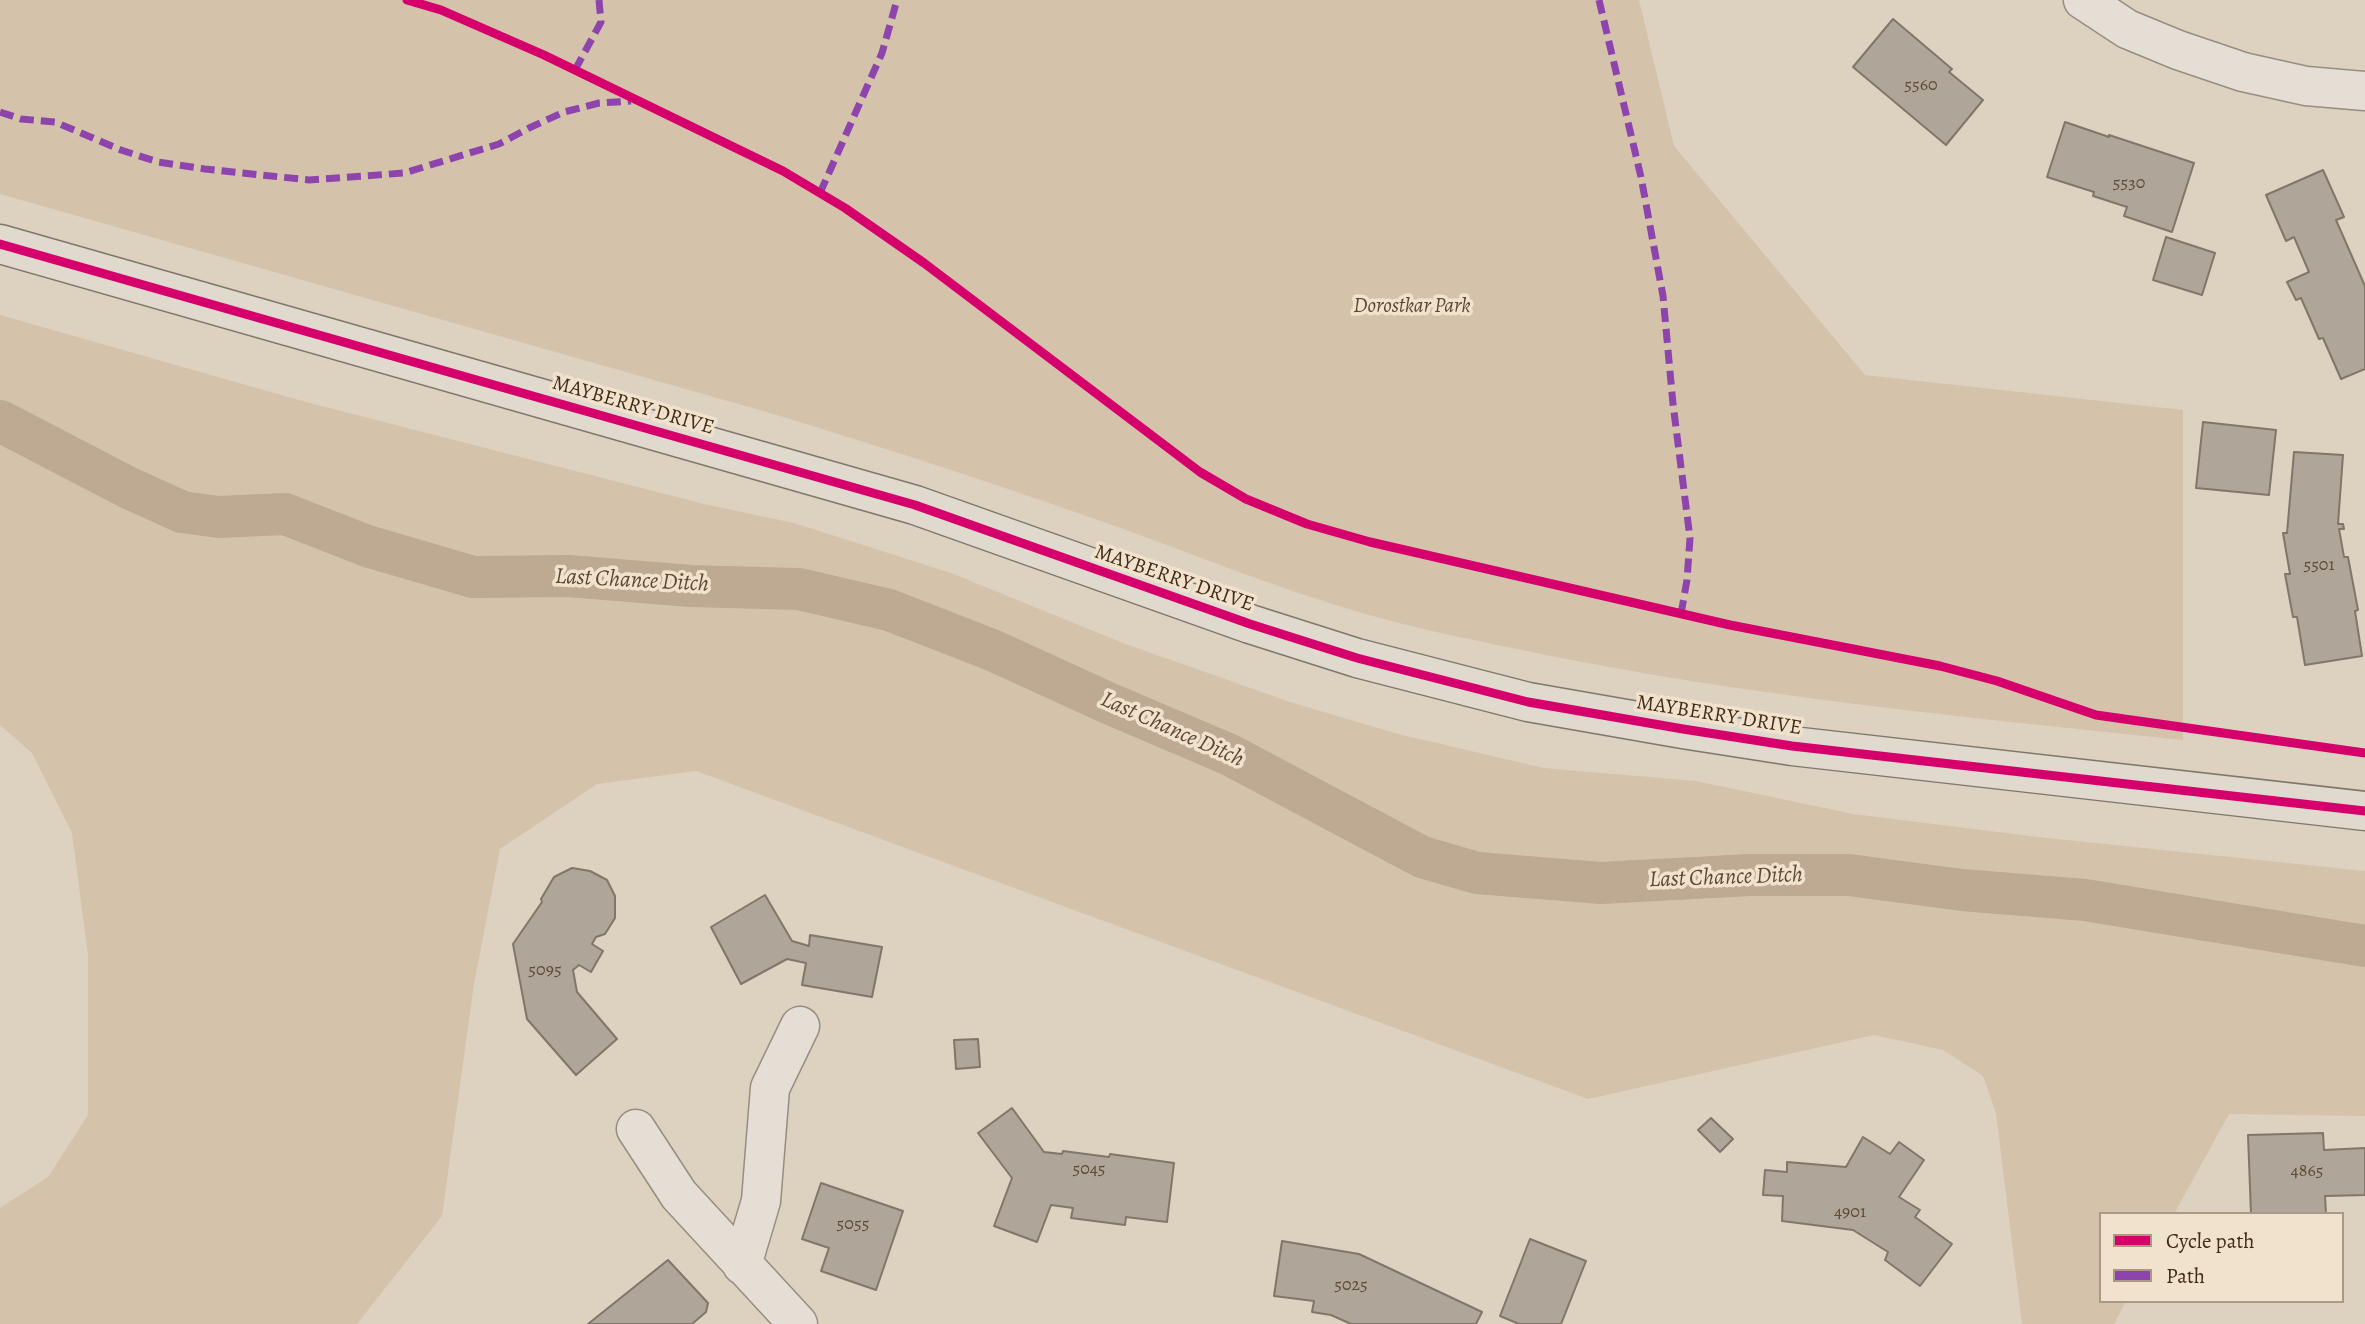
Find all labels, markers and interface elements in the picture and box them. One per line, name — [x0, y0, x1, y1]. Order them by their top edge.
house number: 5560 — [1904, 75, 1938, 97]
house number: 5530 — [2113, 173, 2145, 195]
park label: Dorostkar Park — [1353, 294, 1471, 320]
street label: MAYBERRY DRIVE — [549, 371, 717, 441]
street label: MAYBERRY DRIVE — [1091, 540, 1257, 618]
house number: 5501 — [2303, 555, 2335, 577]
water label: Last Chance Ditch — [554, 563, 710, 599]
water label: Last Chance Ditch — [1096, 686, 1248, 774]
street label: MAYBERRY DRIVE — [1635, 690, 1803, 742]
water label: Last Chance Ditch — [1649, 862, 1803, 894]
house number: 5095 — [528, 960, 562, 982]
house number: 5045 — [1072, 1159, 1106, 1181]
house number: 4865 — [2291, 1161, 2323, 1183]
house number: 4901 — [1834, 1202, 1866, 1224]
legend — [2099, 1212, 2344, 1303]
house number: 5055 — [837, 1214, 869, 1236]
text: Cycle path — [2166, 1227, 2255, 1255]
text: Path — [2166, 1262, 2205, 1290]
house number: 5025 — [1334, 1275, 1368, 1297]

